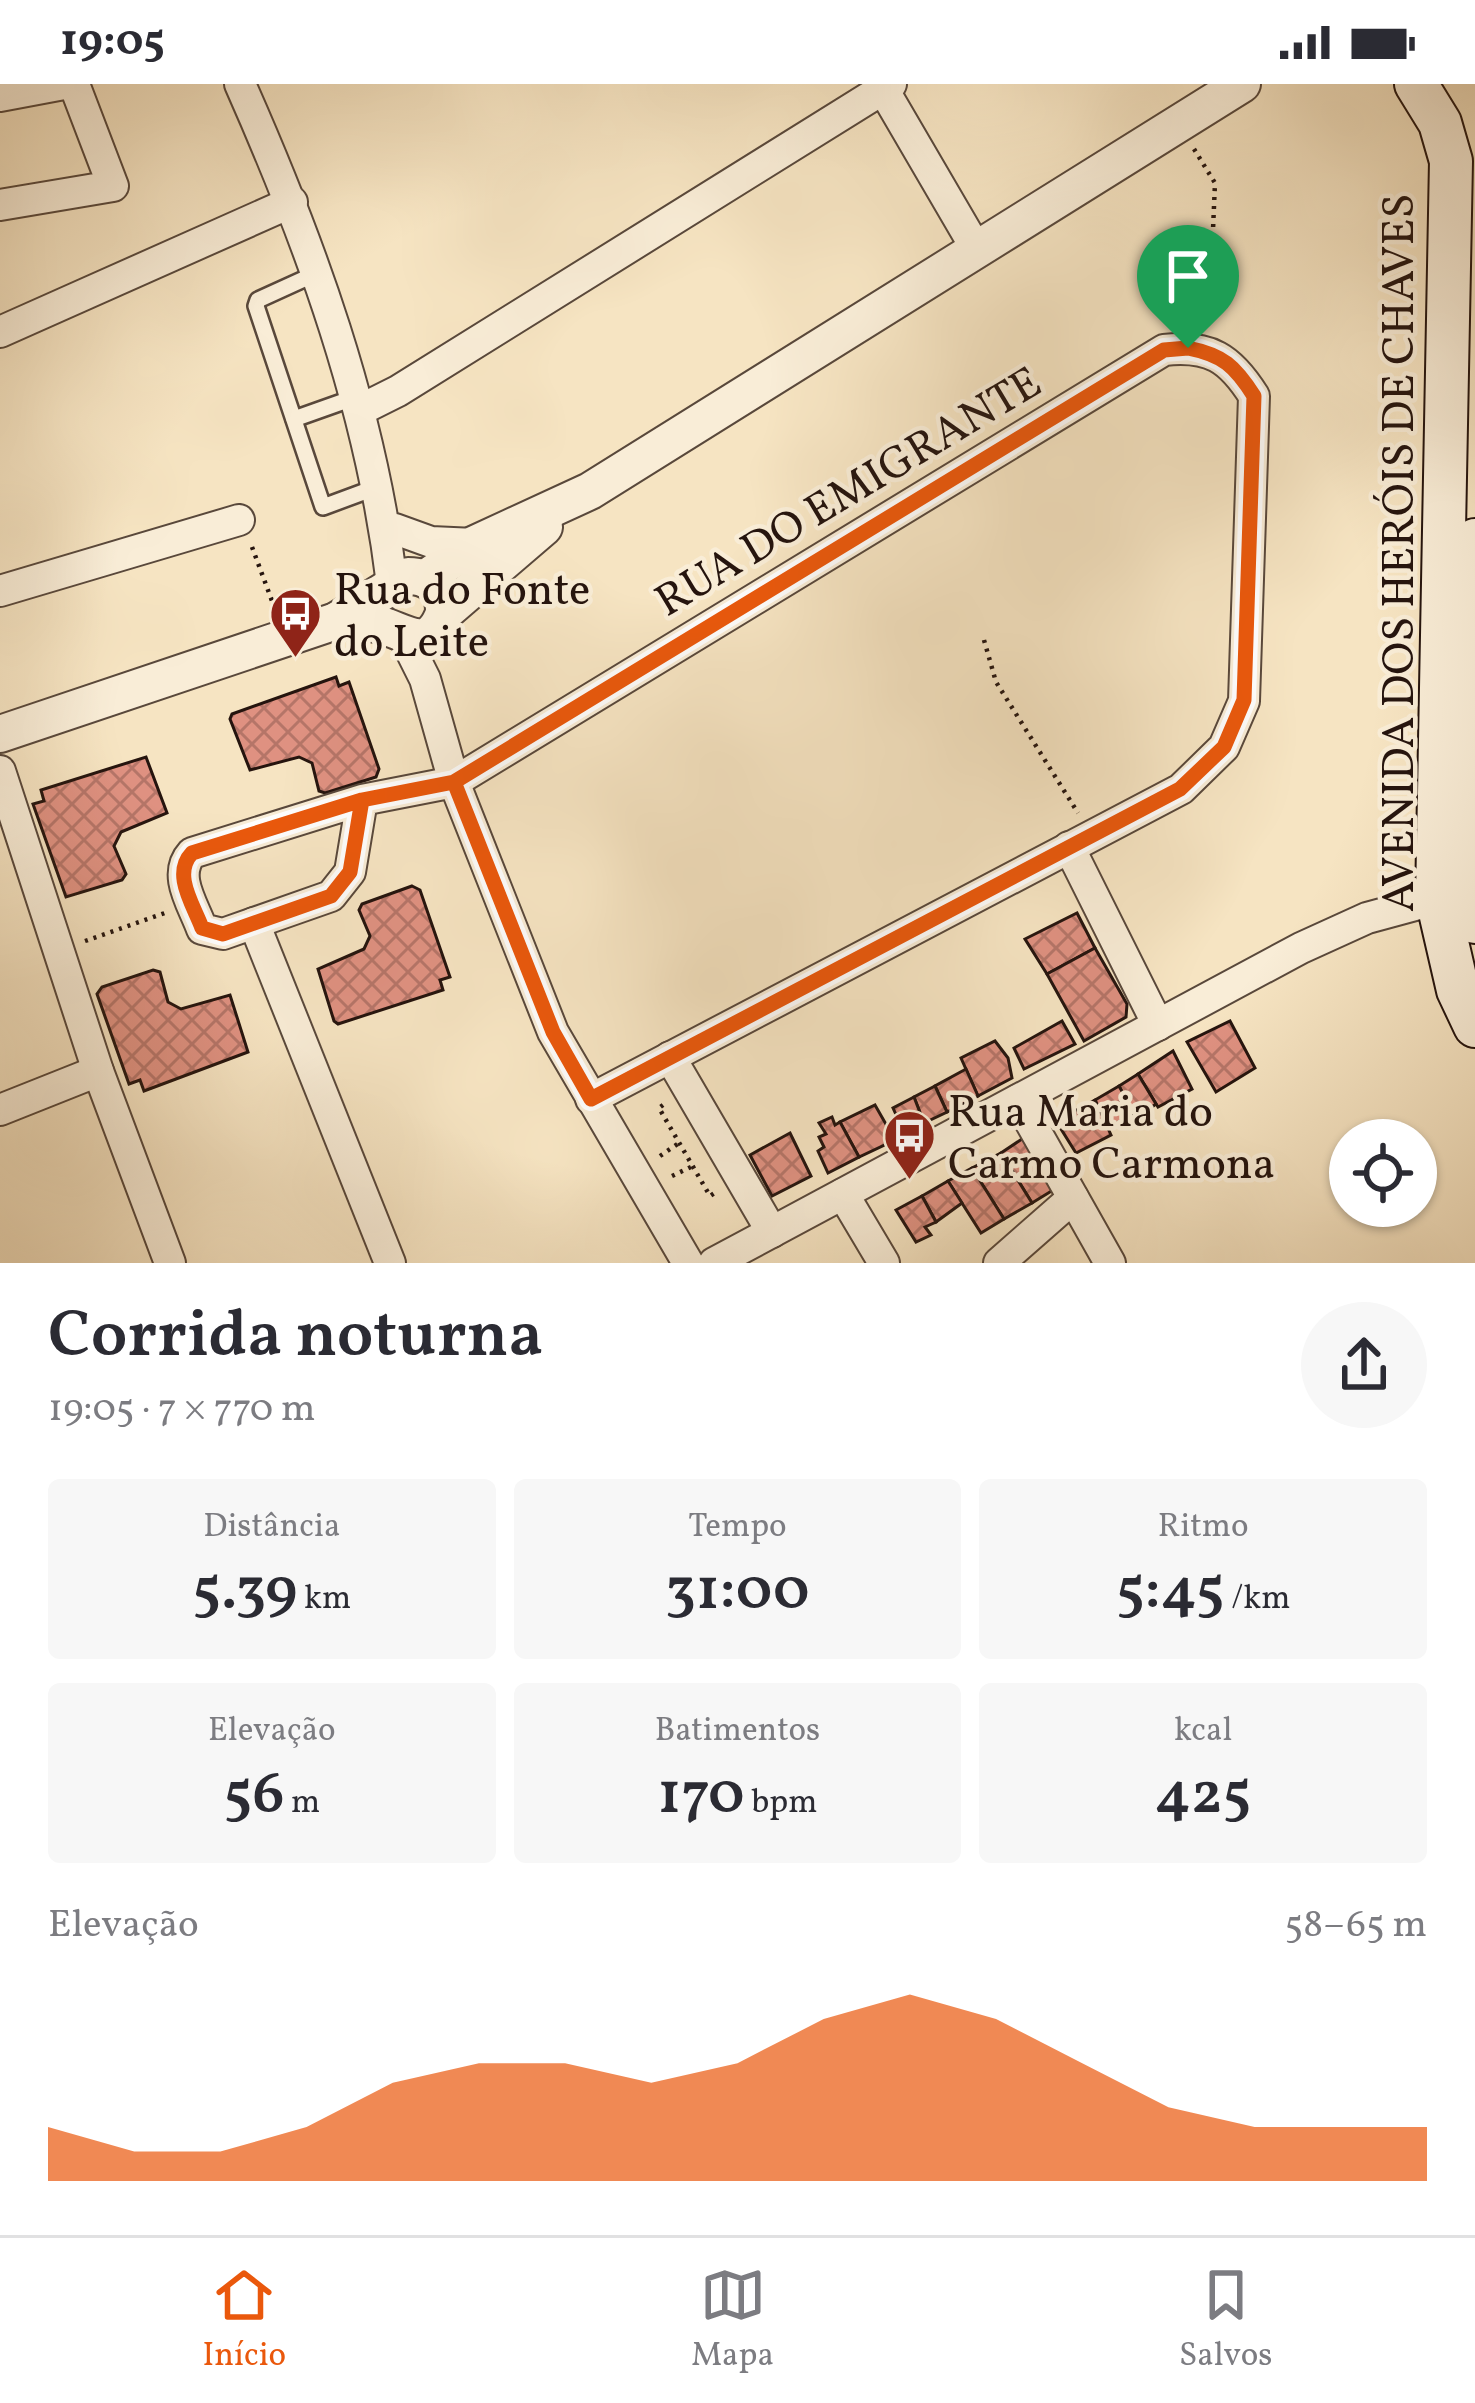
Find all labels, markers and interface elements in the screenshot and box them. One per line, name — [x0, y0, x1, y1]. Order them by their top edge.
text: 19:05 — [60, 11, 165, 74]
street label: AVENIDA DOS HERÓIS DE CHAVES — [1370, 194, 1433, 912]
pin — [1137, 225, 1239, 348]
icon: arrive — [1155, 243, 1221, 309]
street label: RUA DO EMIGRANTE — [644, 353, 1054, 634]
place label: Rua do Fonte do Leite — [334, 561, 590, 676]
bus stop icon: Rua do Fonte do Leite — [267, 586, 323, 660]
place label: Rua Maria do Carmo Carmona — [948, 1083, 1275, 1198]
bus stop icon: Rua Maria do Carmo Carmona — [881, 1108, 937, 1182]
map controls — [1329, 1119, 1437, 1227]
button: locate — [1329, 1119, 1437, 1227]
text: Corrida noturna — [48, 1292, 543, 1384]
button: share — [1301, 1302, 1427, 1428]
text: 19:05 · 7 × 770 m — [48, 1383, 316, 1437]
text: Distância — [203, 1505, 340, 1551]
text: Tempo — [688, 1505, 787, 1551]
text: Ritmo — [1158, 1505, 1249, 1551]
text: 5.39 — [192, 1551, 298, 1634]
text: 31:00 — [665, 1551, 810, 1634]
text: 5:45 — [1116, 1551, 1225, 1634]
text: km — [298, 1577, 351, 1623]
text: /km — [1225, 1577, 1290, 1623]
text: Elevação — [208, 1709, 336, 1755]
text: Batimentos — [655, 1709, 820, 1755]
text: kcal — [1174, 1709, 1232, 1755]
text: 56 — [224, 1755, 284, 1838]
text: 170 — [658, 1755, 745, 1838]
text: 425 — [1155, 1755, 1251, 1838]
text: m — [284, 1781, 320, 1827]
text: bpm — [745, 1781, 817, 1827]
text: Elevação — [48, 1899, 199, 1953]
text: 58–65 m — [1284, 1899, 1427, 1953]
tab: Início — [203, 2262, 286, 2380]
tab: Mapa — [691, 2262, 774, 2380]
tab: Salvos — [1179, 2262, 1272, 2380]

